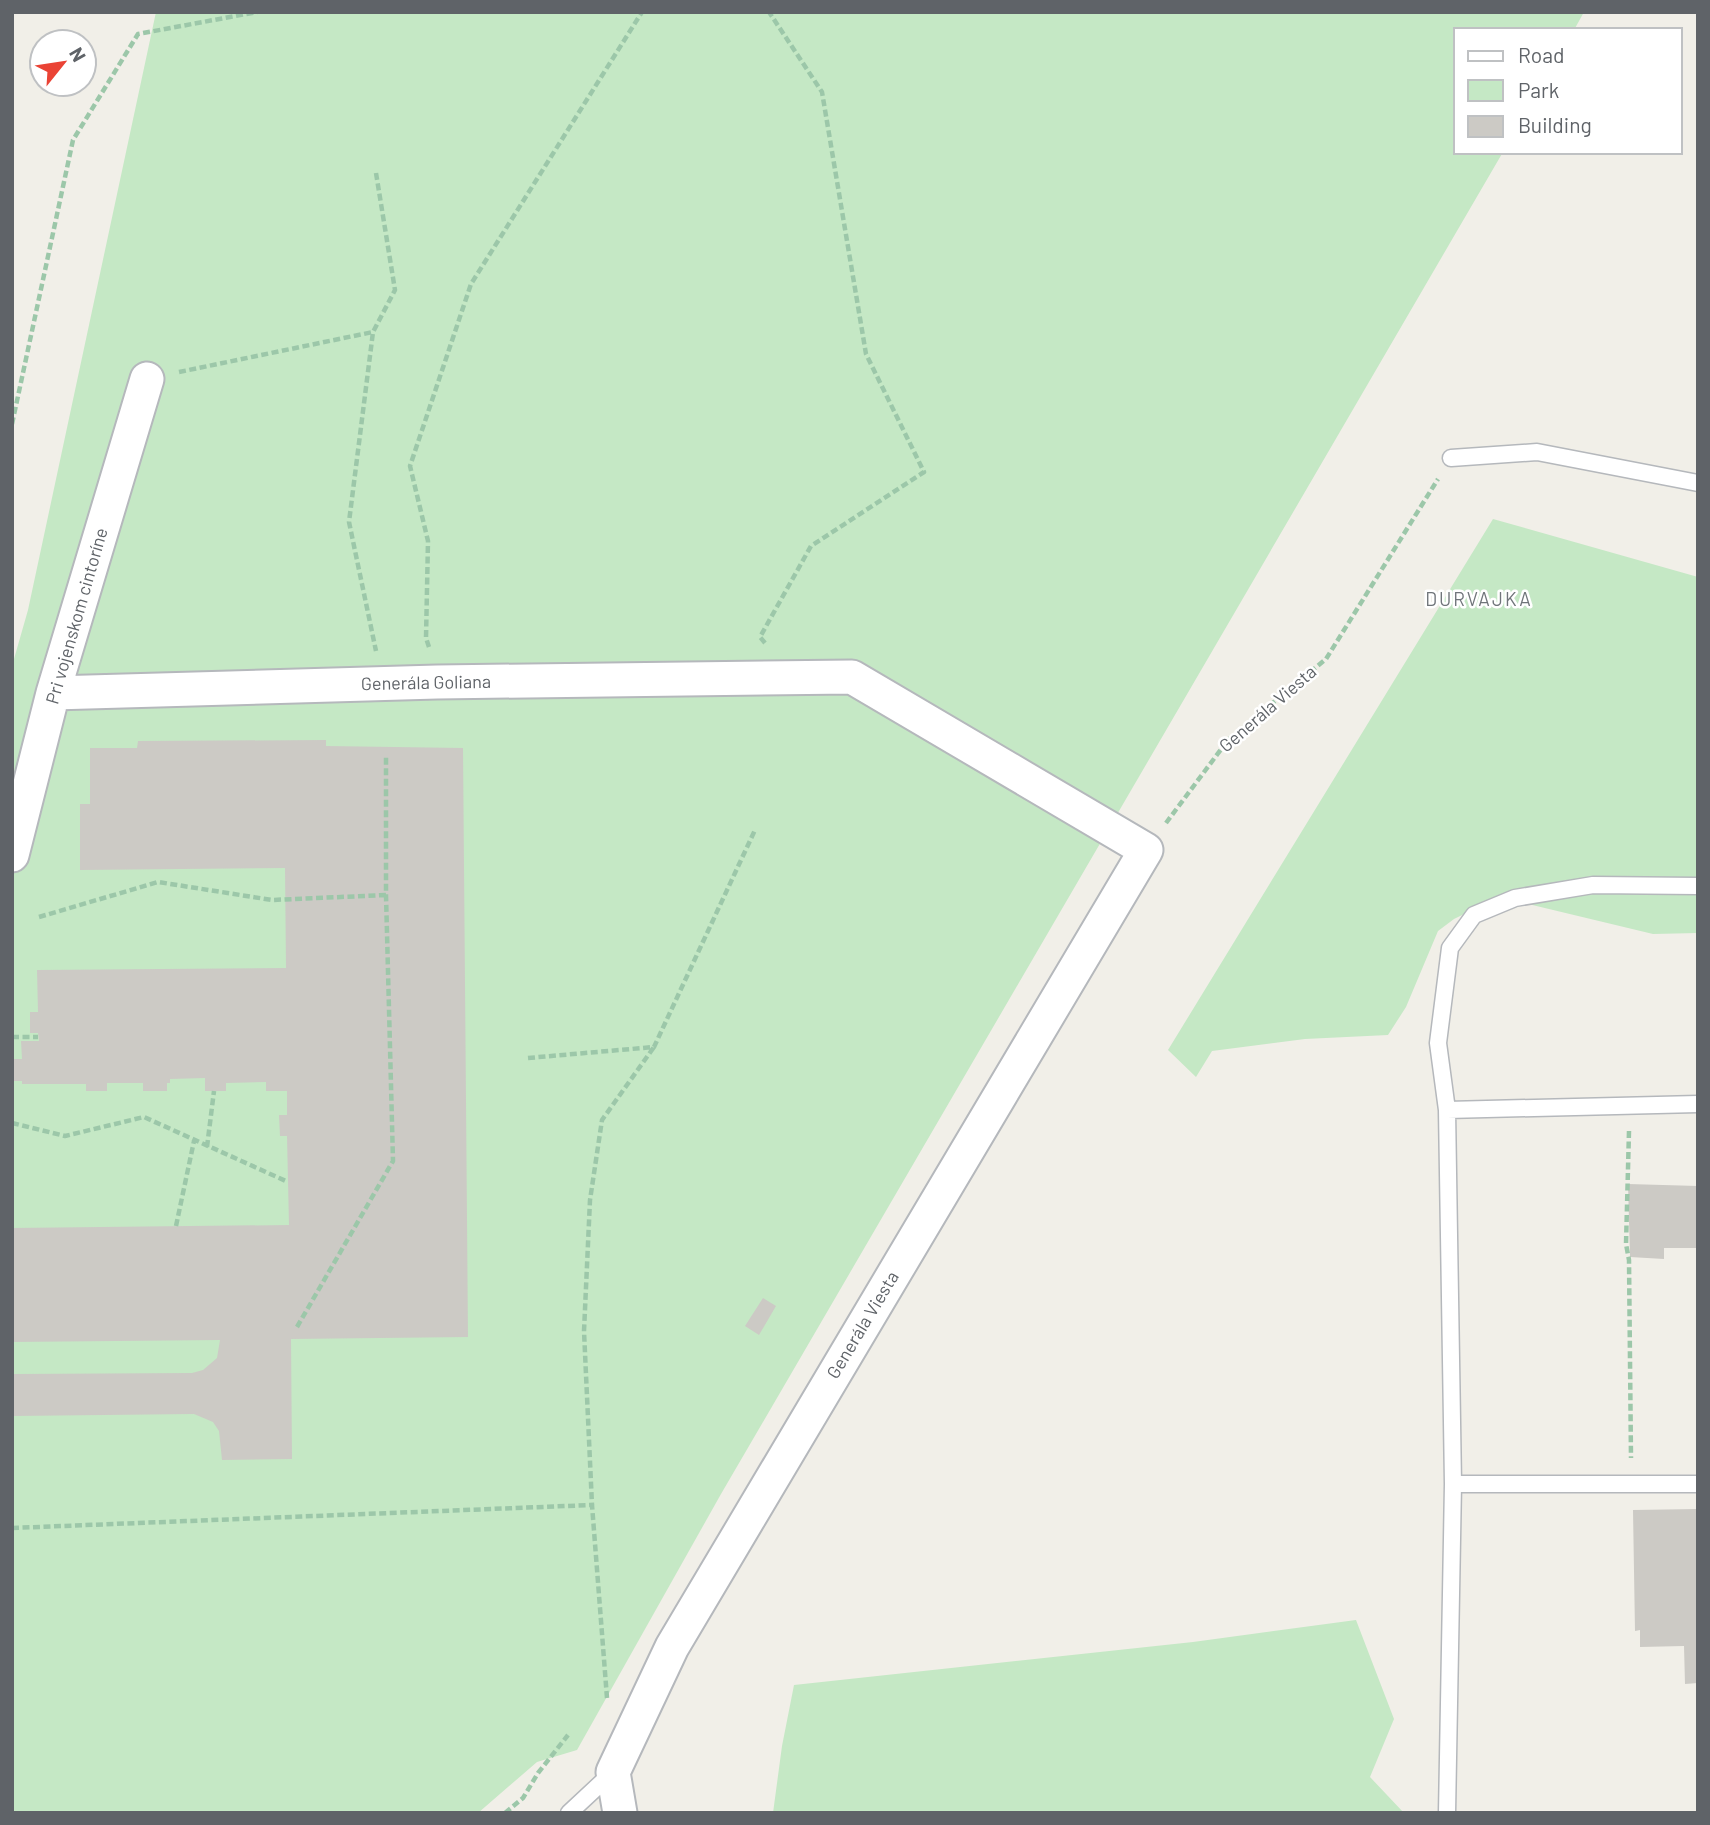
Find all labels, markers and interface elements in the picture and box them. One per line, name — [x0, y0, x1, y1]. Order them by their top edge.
north arrow — [28, 28, 98, 98]
legend — [1454, 28, 1682, 154]
text: Road — [1518, 42, 1564, 67]
text: N — [65, 43, 91, 65]
text: Park — [1518, 77, 1559, 102]
text: Building — [1518, 112, 1592, 137]
street label: Pri vojenskom cintoríne — [40, 525, 112, 706]
district label: DURVAJKA — [1425, 587, 1533, 610]
street label: Generála Viesta — [1214, 660, 1320, 756]
street label: Generála Goliana — [361, 670, 491, 694]
street label: Generála Viesta — [821, 1267, 903, 1382]

